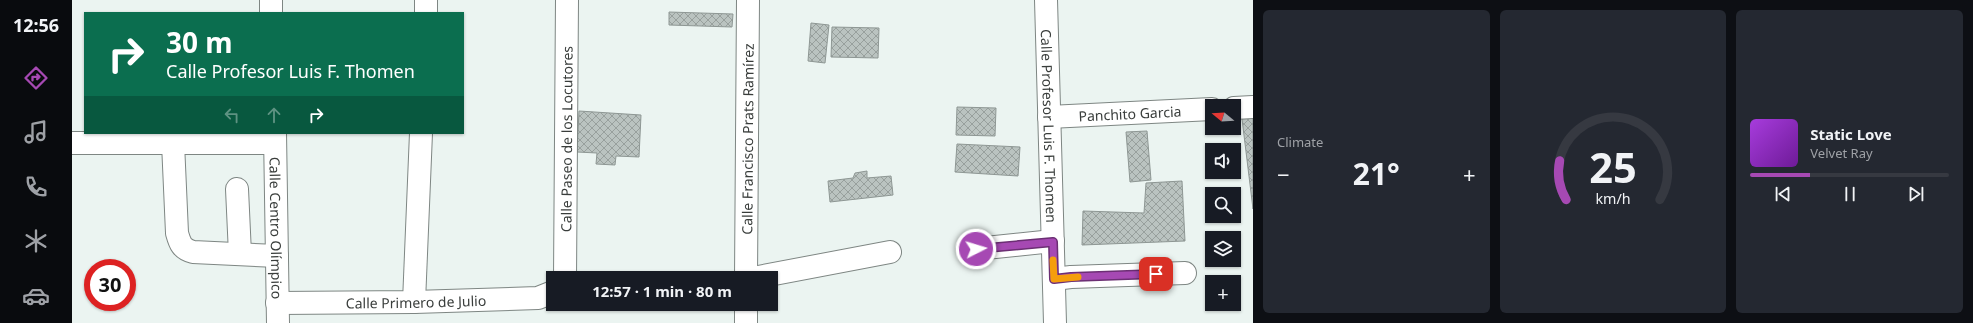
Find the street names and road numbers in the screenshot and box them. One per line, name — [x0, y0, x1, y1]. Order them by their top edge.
street label: Calle Profesor Luis F. Thomen — [1037, 29, 1062, 223]
street label: Calle Francisco Prats Ramírez — [737, 43, 757, 235]
street label: Calle Paseo de los Locutores — [556, 46, 576, 232]
street label: Panchito Garcia — [1078, 101, 1182, 125]
street label: Calle Centro Olímpico — [266, 157, 287, 299]
street label: Calle Primero de Julio — [346, 290, 486, 312]

